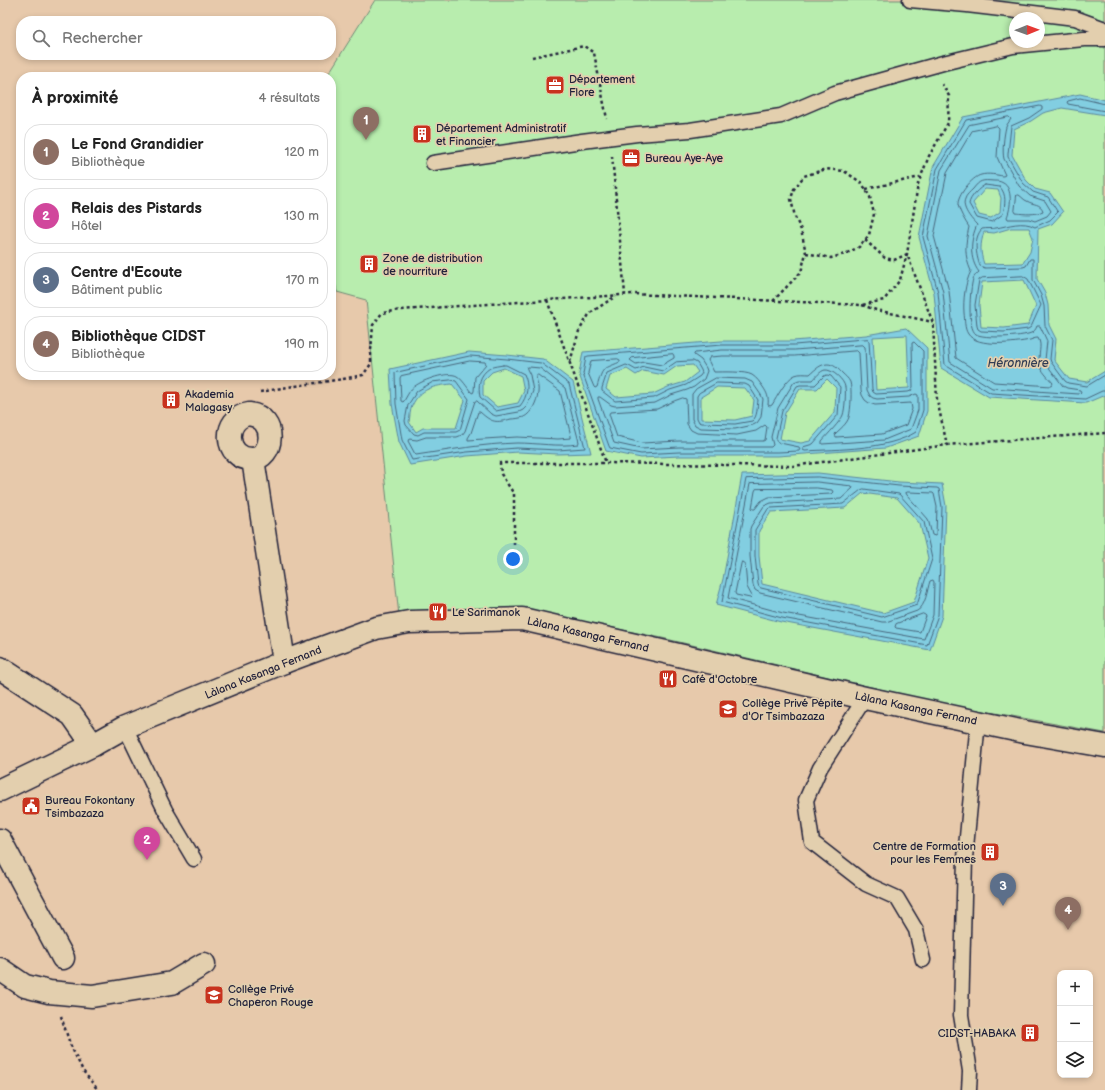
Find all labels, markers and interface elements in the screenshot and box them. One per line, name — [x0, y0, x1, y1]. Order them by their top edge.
north arrow — [1009, 12, 1045, 48]
search box — [16, 16, 336, 60]
icon: search — [30, 27, 52, 49]
text: Rechercher — [62, 29, 142, 48]
place label: Département Flore — [569, 73, 636, 99]
office icon: Département Flore — [544, 74, 566, 96]
text: À proximité — [32, 88, 118, 108]
text: 4 résultats — [258, 90, 320, 106]
pin: 1 — [353, 107, 379, 140]
place label: Département Administratif et Financier — [436, 122, 567, 148]
building icon: Département Administratif et Financier — [411, 123, 433, 145]
text: Le Fond Grandidier — [71, 135, 204, 154]
text: 1 — [43, 144, 49, 160]
text: 120 m — [284, 144, 319, 160]
office icon: Bureau Aye-Aye — [620, 147, 642, 169]
place label: Bureau Aye-Aye — [645, 152, 723, 165]
text: Bibliothèque — [71, 154, 145, 170]
text: Relais des Pistards — [71, 199, 202, 218]
text: 2 — [42, 208, 50, 224]
text: 130 m — [284, 208, 319, 224]
text: Hôtel — [71, 218, 102, 234]
place label: Zone de distribution de nourriture — [382, 252, 482, 278]
building icon: Zone de distribution de nourriture — [358, 253, 380, 275]
text: Centre d'Ecoute — [71, 263, 182, 282]
text: 3 — [42, 272, 50, 288]
text: 170 m — [286, 272, 319, 288]
text: Bâtiment public — [71, 282, 162, 298]
text: Bibliothèque CIDST — [71, 327, 206, 346]
text: 4 — [42, 336, 50, 352]
text: 190 m — [285, 336, 319, 352]
text: Bibliothèque — [71, 346, 145, 362]
water label: Héronnière — [987, 356, 1049, 371]
place label: Akademia Malagasy — [185, 388, 234, 414]
building icon: Akademia Malagasy — [160, 389, 182, 411]
your location — [503, 549, 523, 569]
restaurant icon: Le Sarimanok — [427, 601, 449, 623]
place label: Le Sarimanok — [452, 606, 520, 619]
street label: Làlana Kasanga Fernand — [526, 614, 650, 655]
street label: Làlana Kasanga Fernand — [203, 643, 323, 702]
restaurant icon: Café d'Octobre — [657, 668, 679, 690]
place label: Café d'Octobre — [682, 673, 758, 686]
street label: Làlana Kasanga Fernand — [854, 689, 978, 728]
place label: Collège Privé Pépite d'Or Tsimbazaza — [742, 697, 843, 723]
school or university icon: Collège Privé Pépite d'Or Tsimbazaza — [717, 698, 739, 720]
place label: Bureau Fokontany Tsimbazaza — [45, 794, 135, 820]
public building icon: Bureau Fokontany Tsimbazaza — [20, 795, 42, 817]
pin: 2 — [134, 827, 160, 860]
place label: Centre de Formation pour les Femmes — [873, 840, 977, 866]
building icon: Centre de Formation pour les Femmes — [979, 841, 1001, 863]
pin: 3 — [990, 873, 1016, 906]
pin: 4 — [1055, 897, 1081, 930]
map controls — [1057, 970, 1093, 1078]
button: + — [1057, 970, 1093, 1006]
place label: Collège Privé Chaperon Rouge — [228, 983, 314, 1009]
school or university icon: Collège Privé Chaperon Rouge — [203, 984, 225, 1006]
button: − — [1057, 1006, 1093, 1042]
building icon: CIDST-HABAKA — [1019, 1022, 1041, 1044]
place label: CIDST-HABAKA — [938, 1027, 1016, 1040]
button: layers — [1057, 1042, 1093, 1078]

